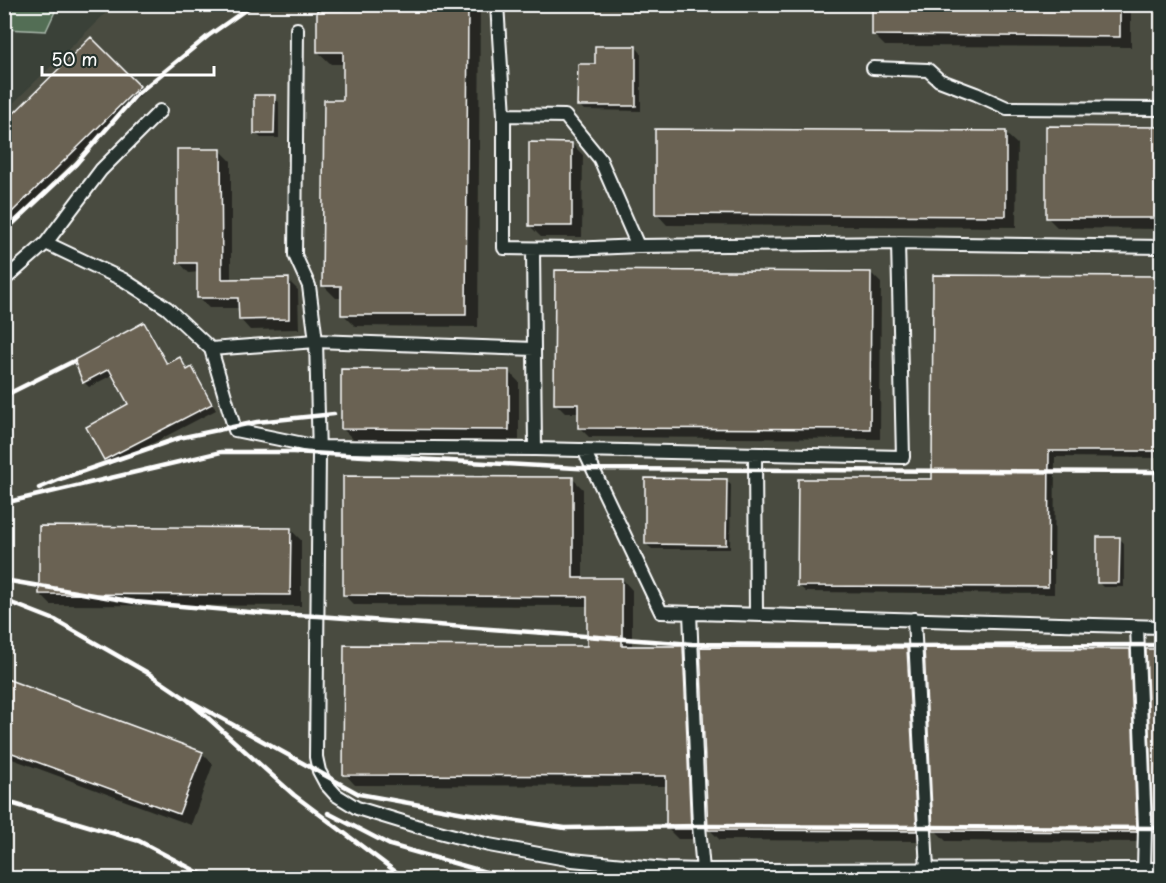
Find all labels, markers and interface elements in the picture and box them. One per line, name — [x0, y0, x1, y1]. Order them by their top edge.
scale bar — [42, 39, 214, 77]
text: 50 m — [51, 45, 98, 72]

